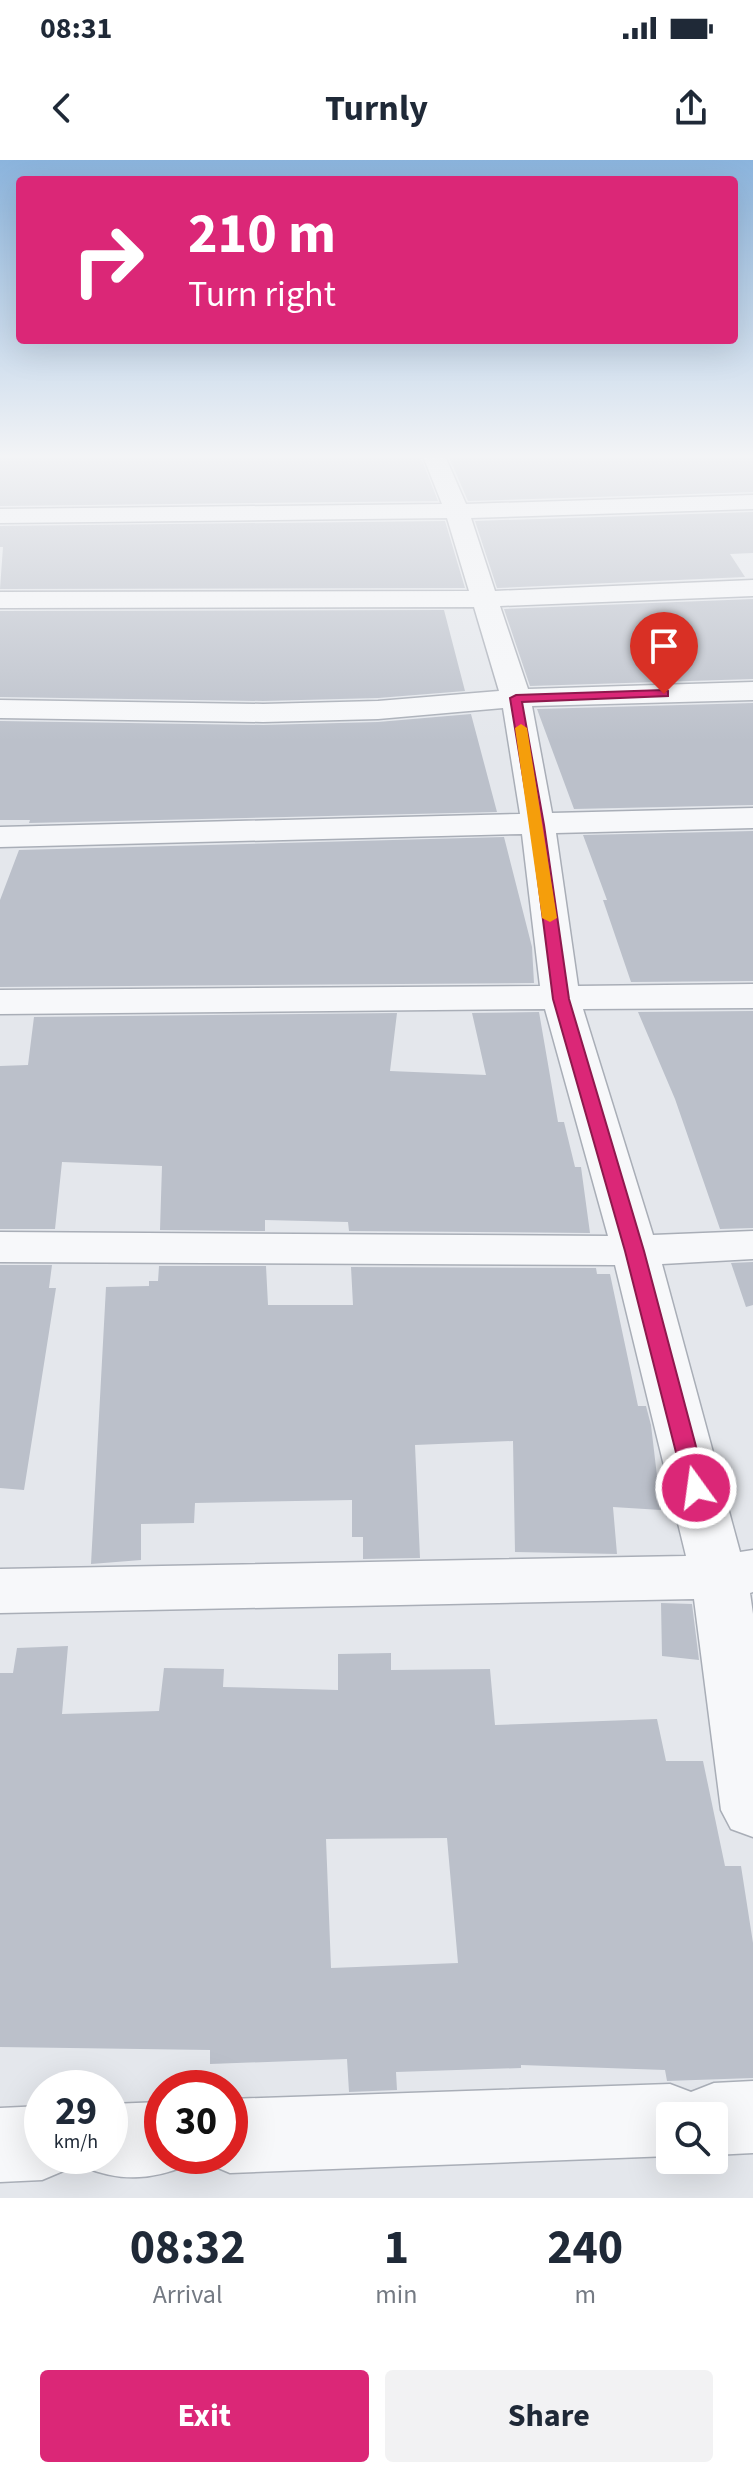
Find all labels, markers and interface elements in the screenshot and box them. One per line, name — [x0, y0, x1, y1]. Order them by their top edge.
text: 08:31 — [40, 7, 112, 50]
text: Turnly — [325, 83, 428, 134]
icon: back — [40, 86, 84, 130]
icon: share — [669, 86, 713, 130]
text: 210 m — [188, 195, 336, 274]
icon: right — [56, 208, 160, 312]
text: Turn right — [188, 269, 336, 320]
pin — [630, 612, 698, 694]
icon: arrive — [642, 624, 686, 668]
position arrow — [654, 1446, 738, 1530]
speed limit sign: 30 — [144, 2070, 248, 2174]
text: 29 — [55, 2083, 97, 2140]
map controls — [656, 2102, 728, 2174]
button: search — [656, 2102, 728, 2174]
text: km/h — [54, 2128, 98, 2156]
text: 08:32 — [130, 2214, 246, 2282]
text: 1 — [384, 2214, 409, 2282]
text: 240 — [547, 2214, 623, 2282]
text: Arrival — [153, 2276, 223, 2313]
text: min — [375, 2276, 417, 2313]
text: m — [574, 2276, 596, 2313]
button: Exit — [40, 2370, 369, 2462]
button: Share — [385, 2370, 713, 2462]

